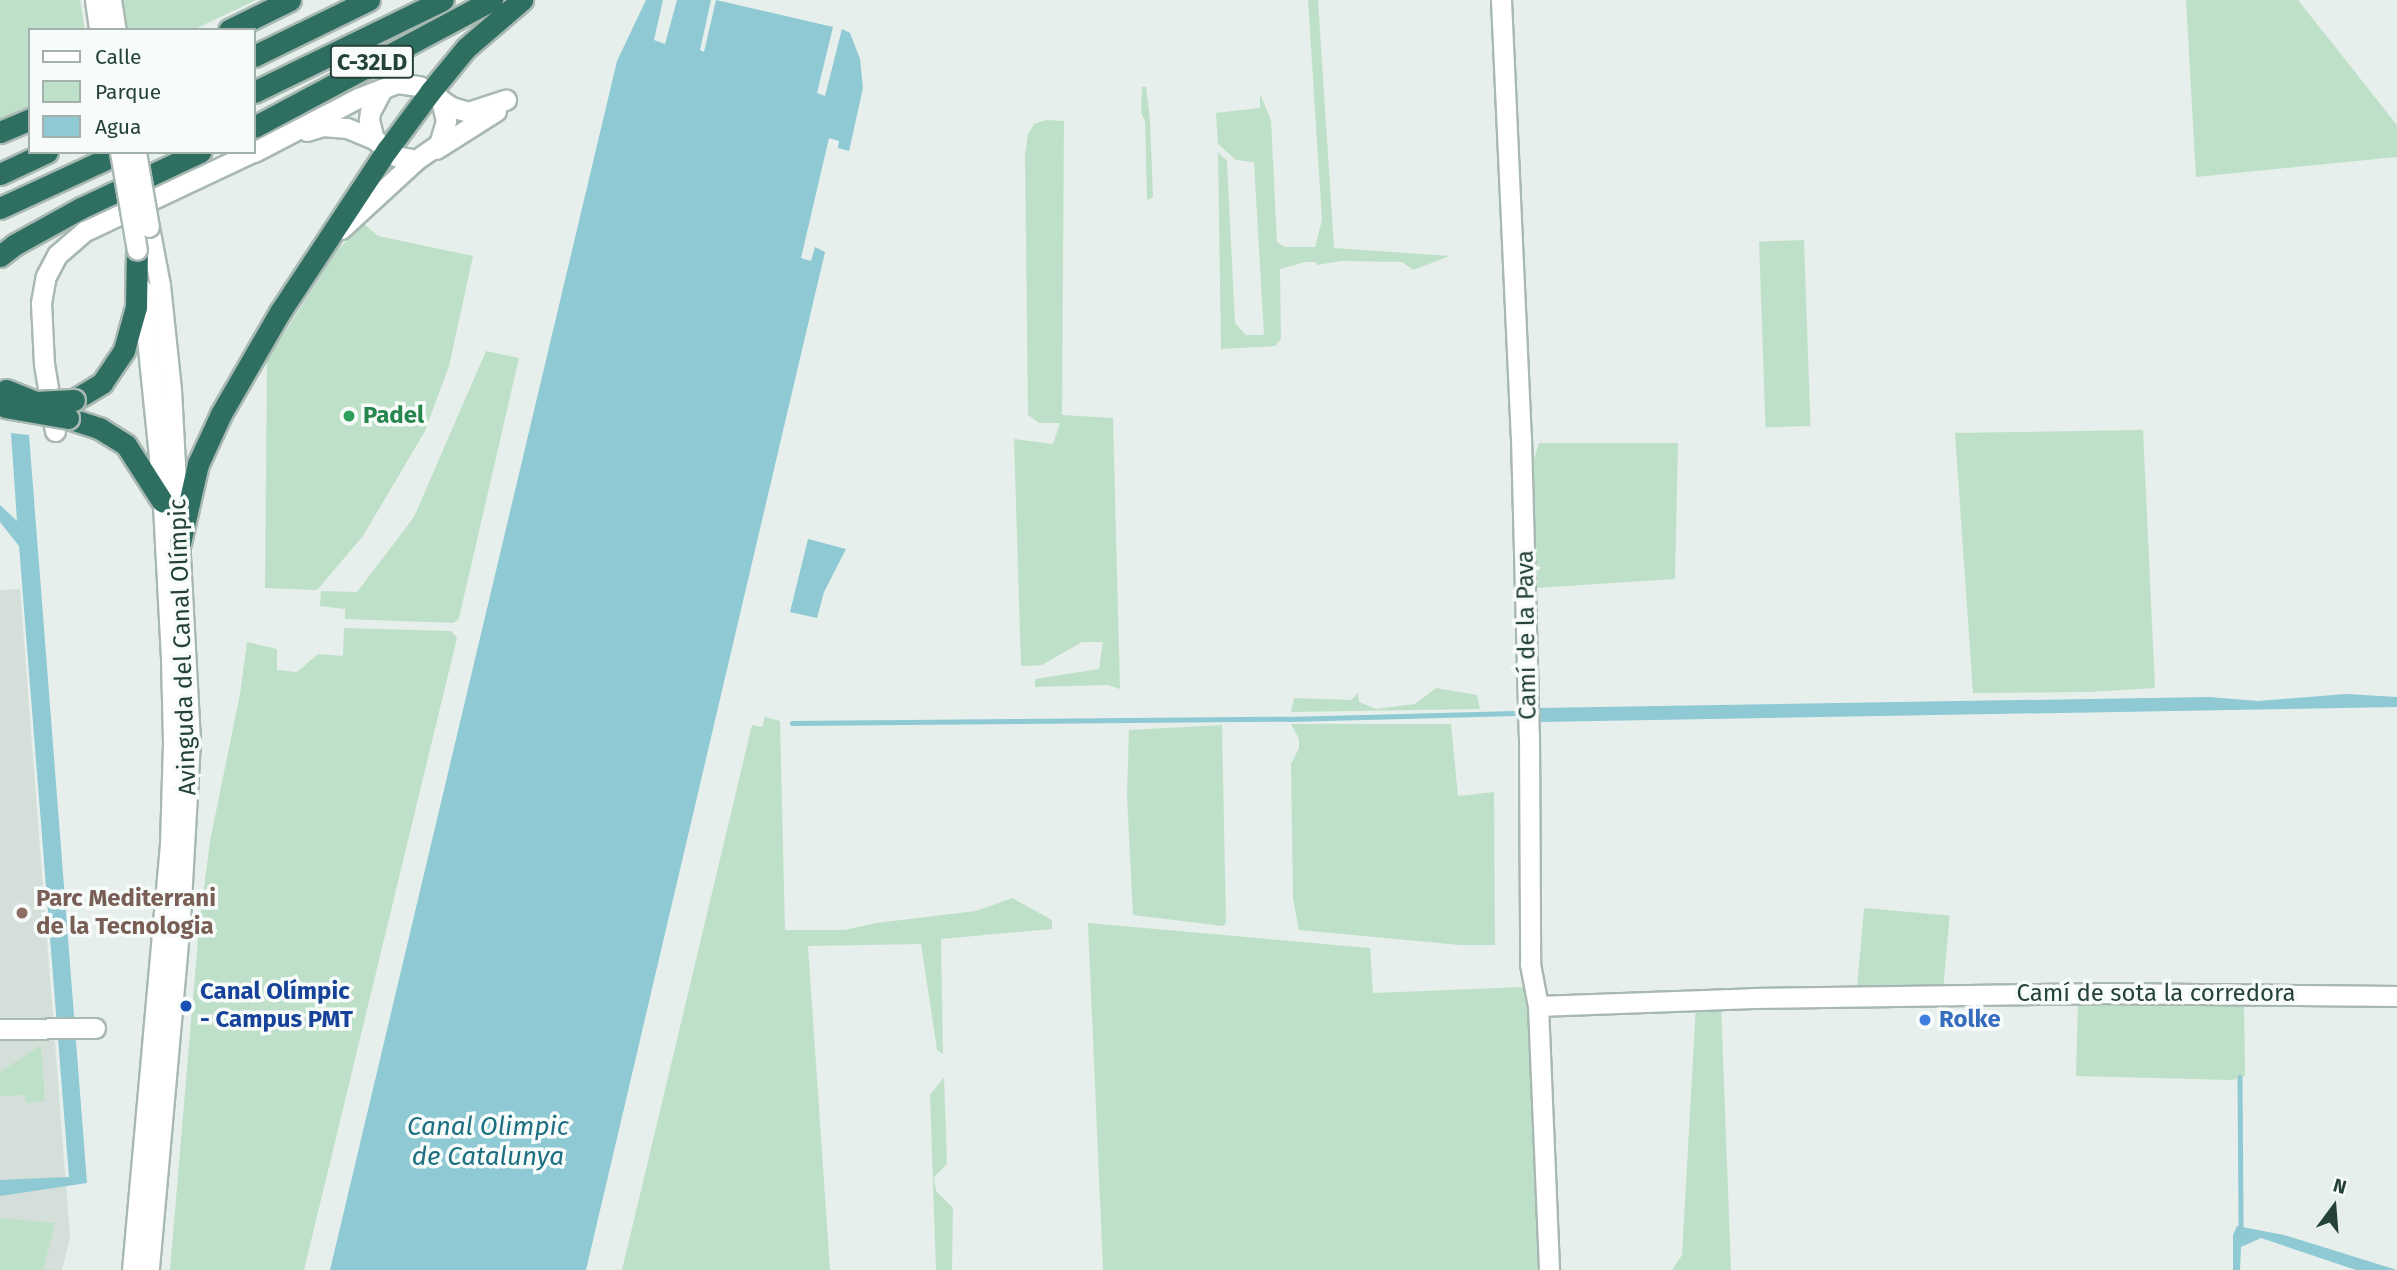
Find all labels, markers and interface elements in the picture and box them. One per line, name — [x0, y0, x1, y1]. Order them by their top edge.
legend — [28, 28, 256, 154]
road number: C-32LD — [328, 43, 416, 82]
text: Calle — [95, 44, 141, 70]
text: Parque — [95, 79, 161, 105]
text: Agua — [95, 114, 141, 140]
place label: Padel — [363, 402, 424, 430]
marker: Padel — [341, 408, 357, 424]
street label: Avinguda del Canal Olímpic — [163, 498, 203, 796]
street label: Camí de la Pava — [1511, 550, 1543, 720]
place label: Parc Mediterrani de la Tecnologia — [36, 885, 216, 941]
marker: Parc Mediterrani de la Tecnologia — [14, 905, 30, 921]
place label: Canal Olímpic - Campus PMT — [200, 978, 353, 1034]
street label: Camí de sota la corredora — [2017, 980, 2295, 1008]
marker: Canal Olímpic - Campus PMT — [178, 998, 194, 1014]
place label: Rolke — [1939, 1006, 2001, 1034]
marker: Rolke — [1917, 1012, 1933, 1028]
water label: Canal Olimpic de Catalunya — [407, 1111, 569, 1172]
north arrow — [2299, 1172, 2369, 1242]
text: N — [2331, 1174, 2349, 1199]

